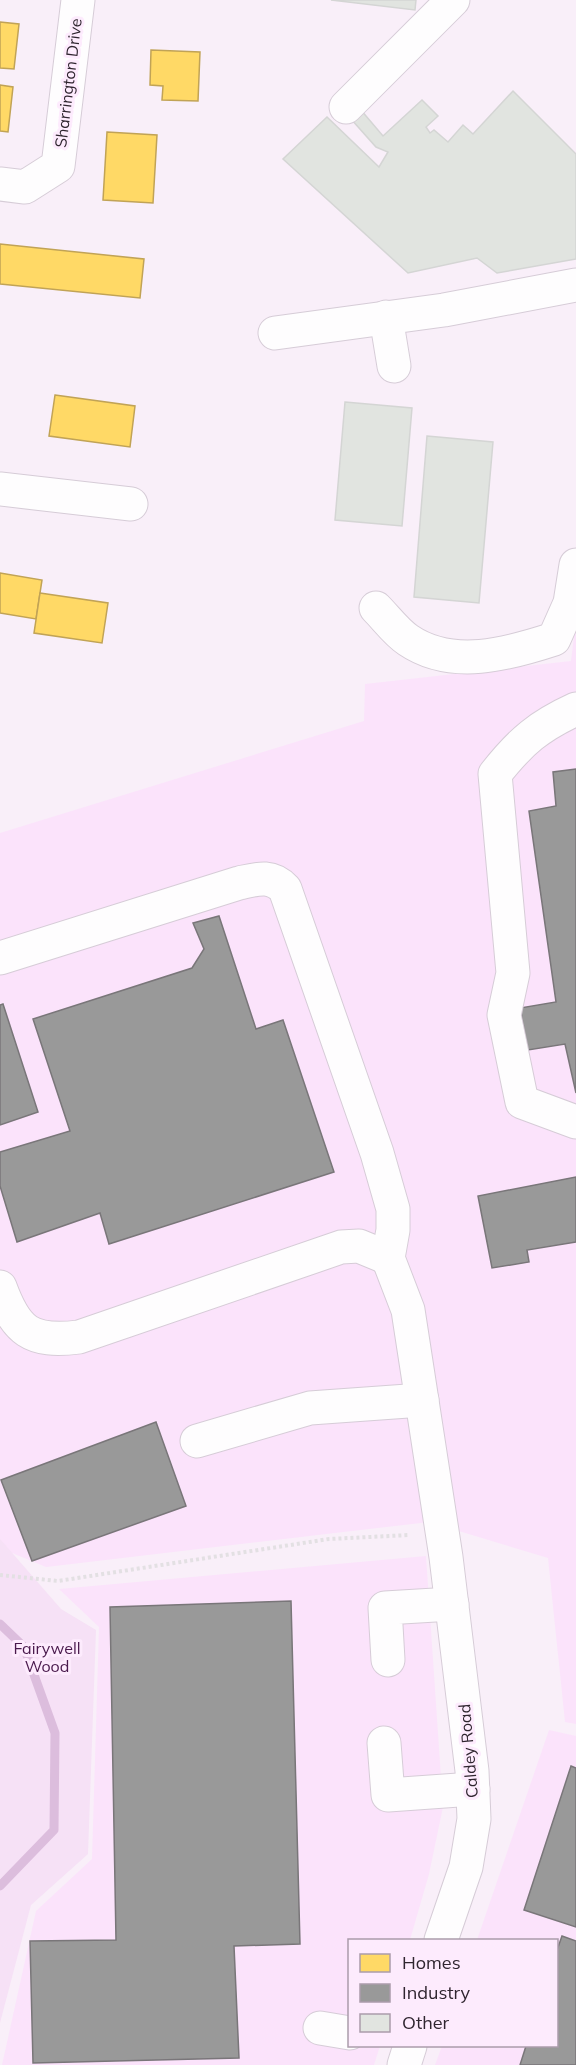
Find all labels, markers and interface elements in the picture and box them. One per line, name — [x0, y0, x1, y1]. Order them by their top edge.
street label: Sharrington Drive — [50, 17, 86, 149]
park label: Fairywell Wood — [13, 1638, 81, 1676]
street label: Caldey Road — [454, 1703, 482, 1799]
legend — [348, 1939, 558, 2047]
text: Homes — [402, 1951, 461, 1974]
text: Industry — [402, 1981, 471, 2004]
text: Other — [402, 2011, 450, 2034]

